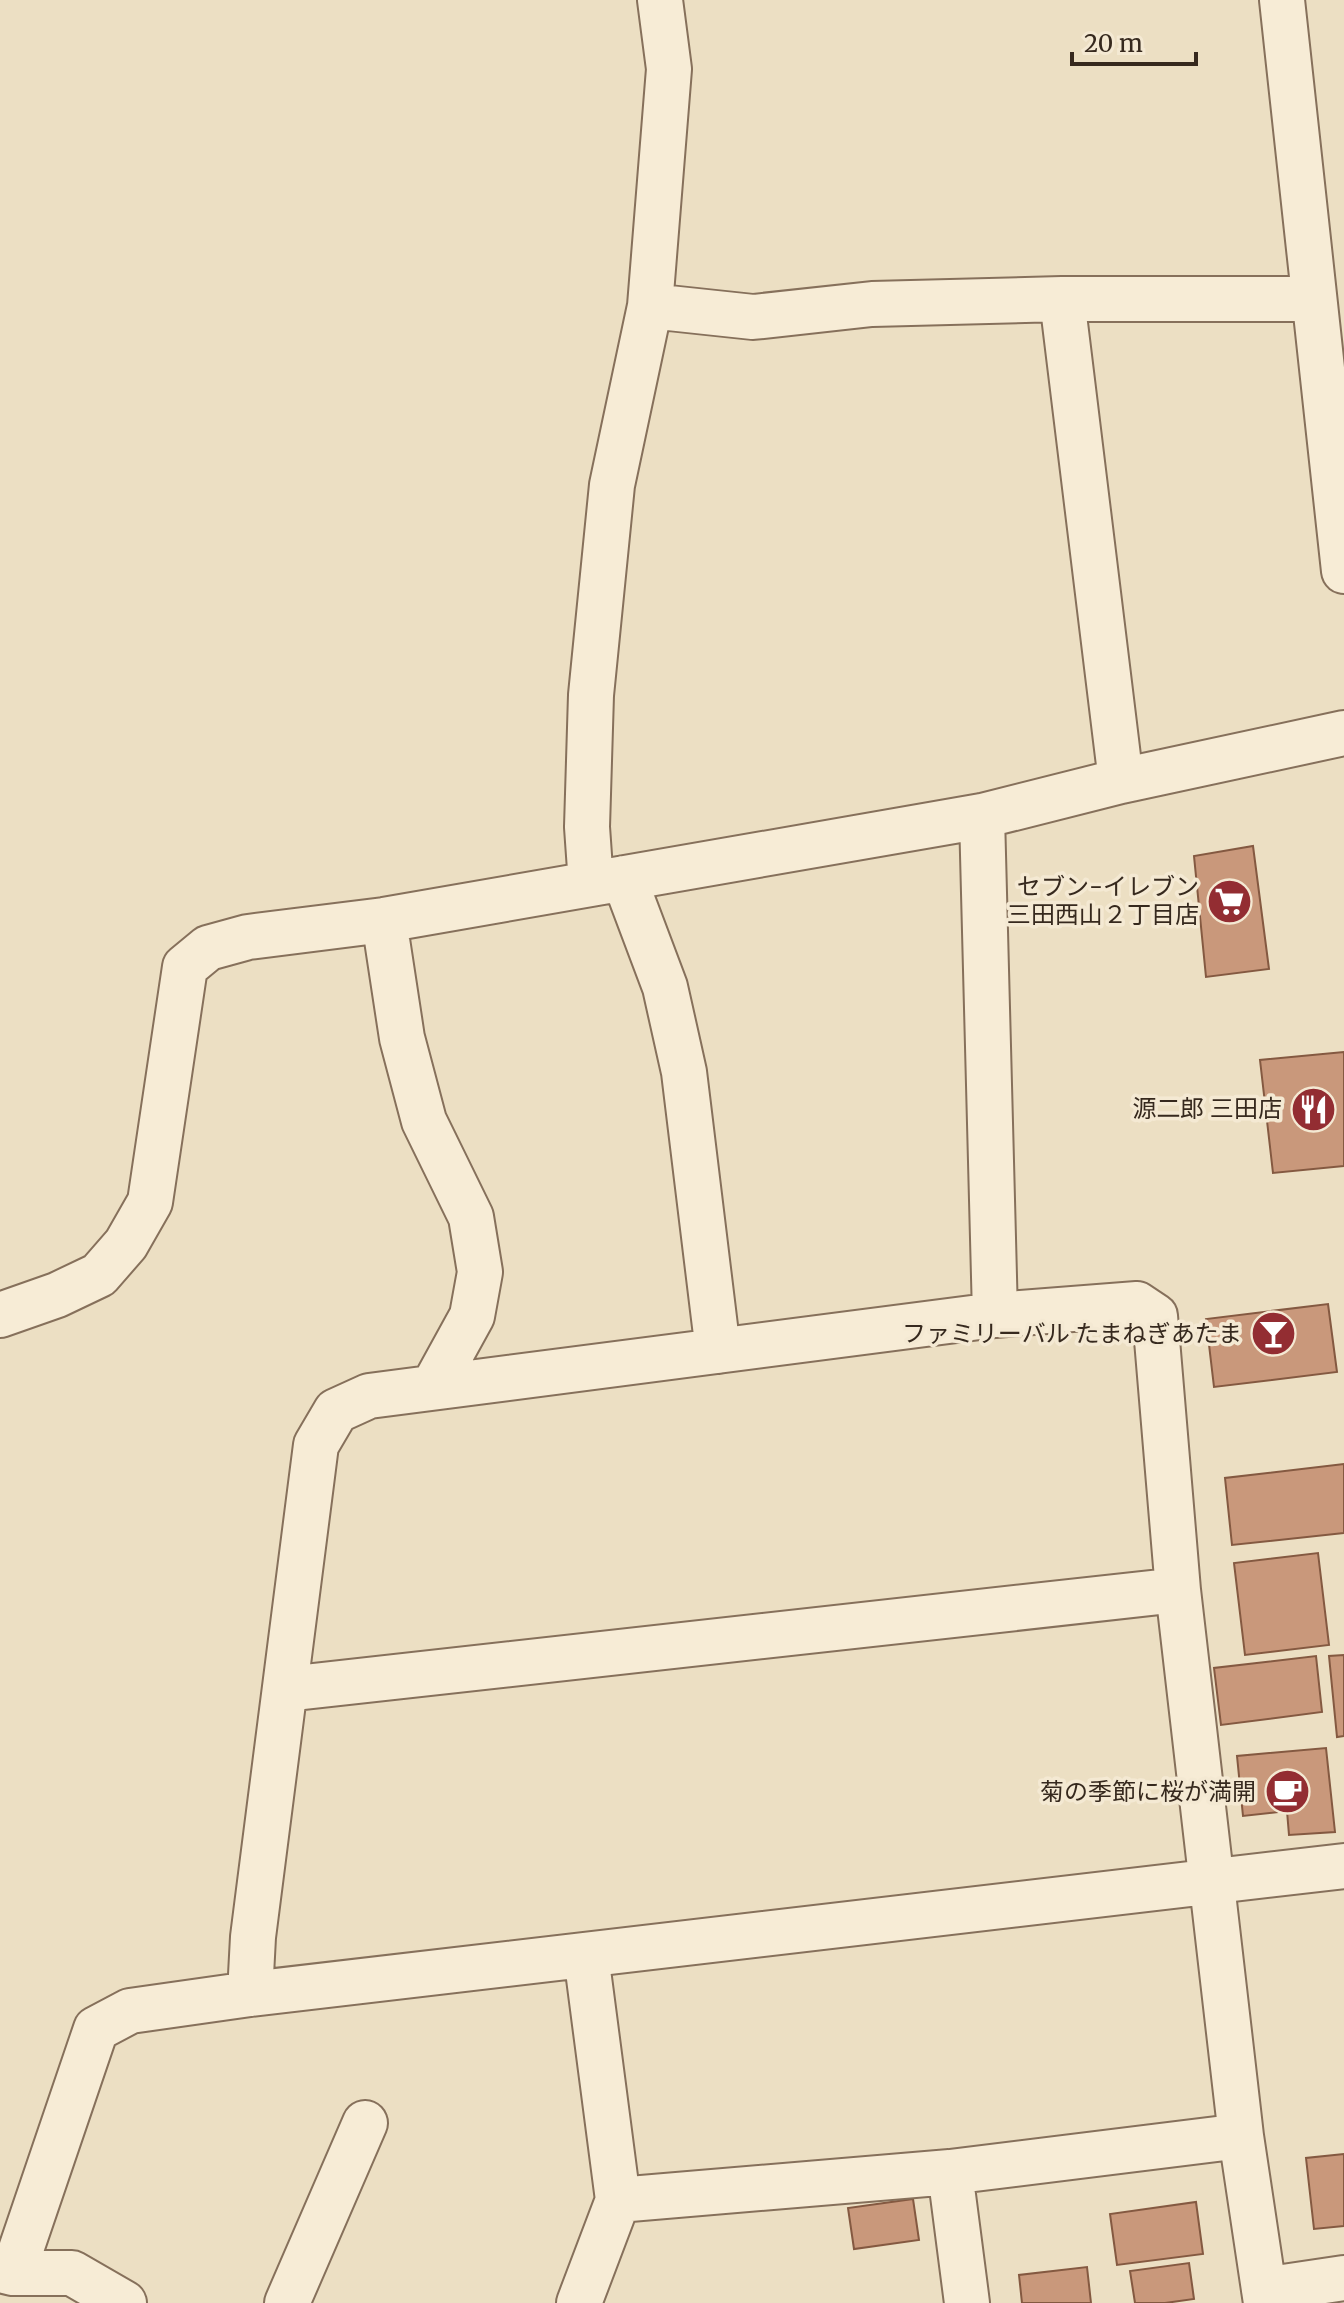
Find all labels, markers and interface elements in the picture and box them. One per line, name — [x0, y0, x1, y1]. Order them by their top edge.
scale bar — [1072, 16, 1196, 66]
text: 20 m — [1084, 28, 1143, 59]
place label: セブン-イレブン 三田西山２丁目店 — [1007, 871, 1199, 930]
supermarket icon: セブン-イレブン 三田西山２丁目店 — [1206, 877, 1254, 925]
restaurant icon: 源二郎 三田店 — [1289, 1085, 1337, 1133]
place label: 源二郎 三田店 — [1132, 1093, 1282, 1124]
bar icon: ファミリーバル たまねぎあたま — [1249, 1310, 1297, 1358]
place label: ファミリーバル たまねぎあたま — [902, 1318, 1242, 1349]
cafe icon: 菊の季節に桜が満開 — [1263, 1768, 1311, 1816]
place label: 菊の季節に桜が満開 — [1040, 1776, 1256, 1807]

